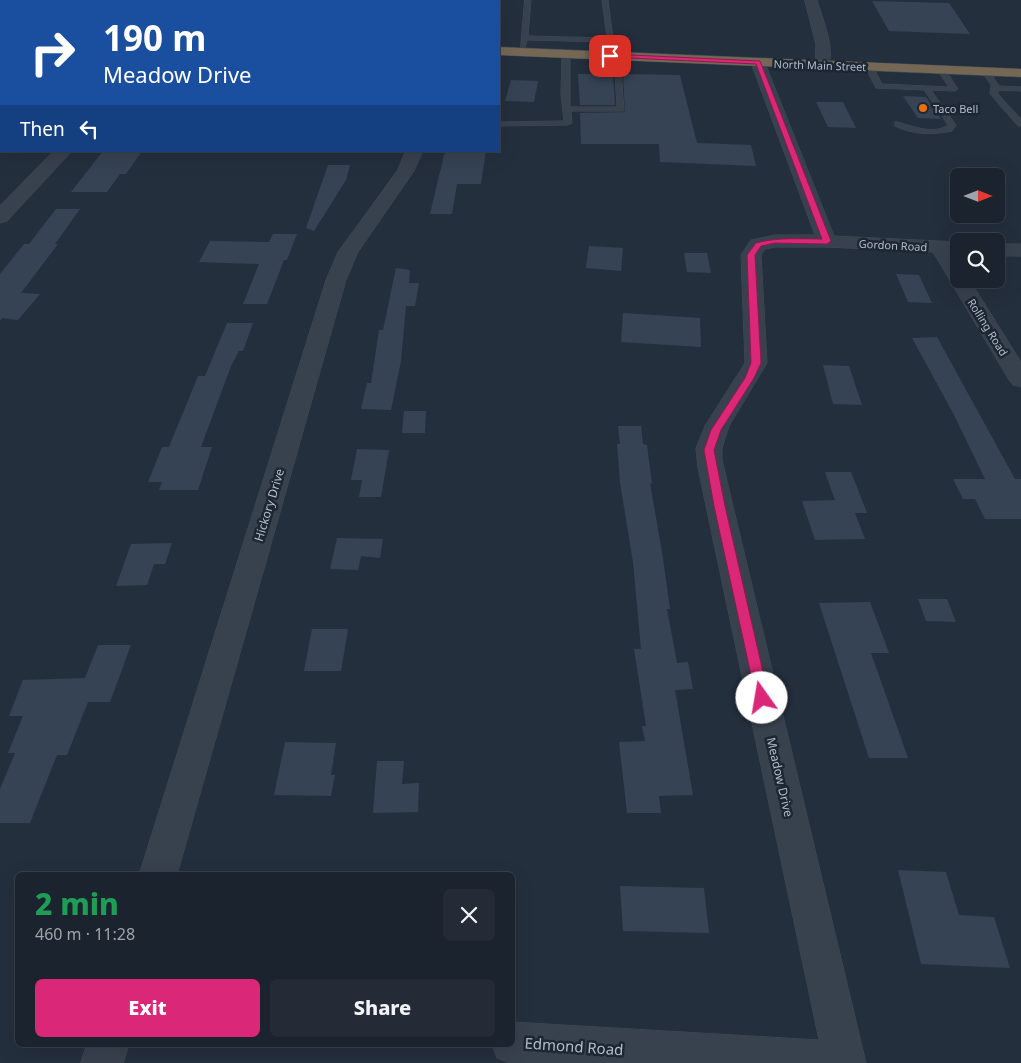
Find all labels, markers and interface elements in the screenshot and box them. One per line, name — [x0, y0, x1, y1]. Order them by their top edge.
text: 190 m — [103, 14, 206, 61]
icon: right — [20, 20, 85, 85]
pin — [589, 35, 631, 77]
icon: arrive — [596, 42, 624, 70]
street label: North Main Street — [773, 56, 867, 74]
text: Meadow Drive — [103, 59, 252, 89]
place label: Taco Bell — [933, 101, 978, 116]
marker: Taco Bell — [917, 102, 929, 114]
icon: left — [75, 115, 103, 143]
text: Then — [20, 116, 65, 142]
north arrow — [950, 168, 1005, 222]
map controls — [950, 168, 1005, 288]
button: search — [950, 233, 1005, 288]
street label: Gordon Road — [858, 236, 928, 254]
street label: Rolling Road — [964, 296, 1012, 358]
street label: Hickory Drive — [250, 466, 288, 543]
position arrow — [735, 671, 787, 723]
street label: Meadow Drive — [763, 736, 797, 819]
text: 2 min — [35, 883, 119, 924]
button: close — [443, 889, 495, 941]
text: 460 m · 11:28 — [35, 923, 135, 945]
button: Exit — [35, 979, 260, 1037]
button: Share — [270, 979, 495, 1037]
street label: Edmond Road — [524, 1033, 624, 1059]

